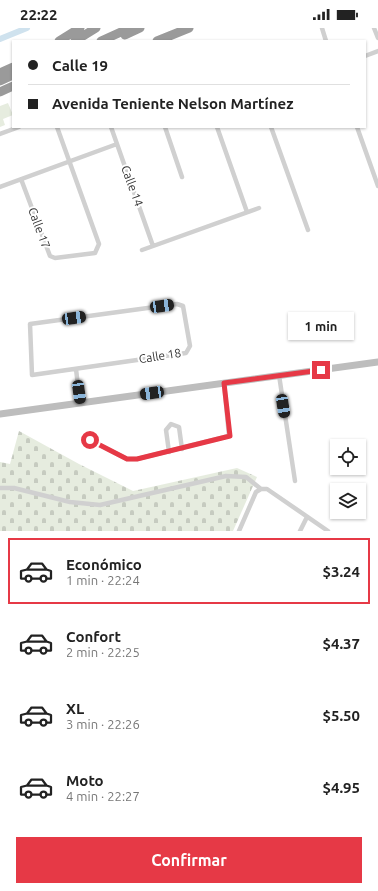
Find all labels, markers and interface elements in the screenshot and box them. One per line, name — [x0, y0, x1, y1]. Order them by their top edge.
text: 22:22 — [20, 6, 58, 23]
text: Calle 19 — [52, 57, 108, 74]
text: Avenida Teniente Nelson Martínez — [52, 95, 294, 112]
street label: Calle 14 — [119, 164, 146, 208]
street label: Calle 17 — [26, 206, 53, 250]
car — [149, 298, 175, 314]
car — [61, 310, 87, 326]
callout: 1 min — [288, 312, 354, 340]
text: 1 min — [305, 319, 337, 333]
street label: Calle 18 — [138, 346, 182, 365]
route end — [312, 361, 330, 379]
car — [71, 379, 87, 405]
car — [139, 385, 165, 401]
car — [275, 393, 291, 419]
route start — [81, 431, 99, 449]
map controls — [330, 439, 366, 519]
button: locate — [330, 439, 366, 475]
button: layers — [330, 483, 366, 519]
icon: car — [18, 553, 54, 589]
text: Económico — [66, 556, 142, 573]
text: $3.24 — [322, 563, 360, 580]
text: 1 min · 22:24 — [66, 573, 140, 587]
icon: car — [18, 625, 54, 661]
text: Confort — [66, 628, 121, 645]
text: $4.37 — [322, 635, 360, 652]
text: 2 min · 22:25 — [66, 645, 140, 659]
icon: car — [18, 697, 54, 733]
text: XL — [66, 700, 84, 717]
text: $5.50 — [322, 707, 360, 724]
text: 3 min · 22:26 — [66, 717, 140, 731]
icon: car — [18, 769, 54, 805]
text: Moto — [66, 772, 104, 789]
text: $4.95 — [322, 779, 360, 796]
text: 4 min · 22:27 — [66, 789, 140, 803]
button: Confirmar — [16, 837, 362, 883]

